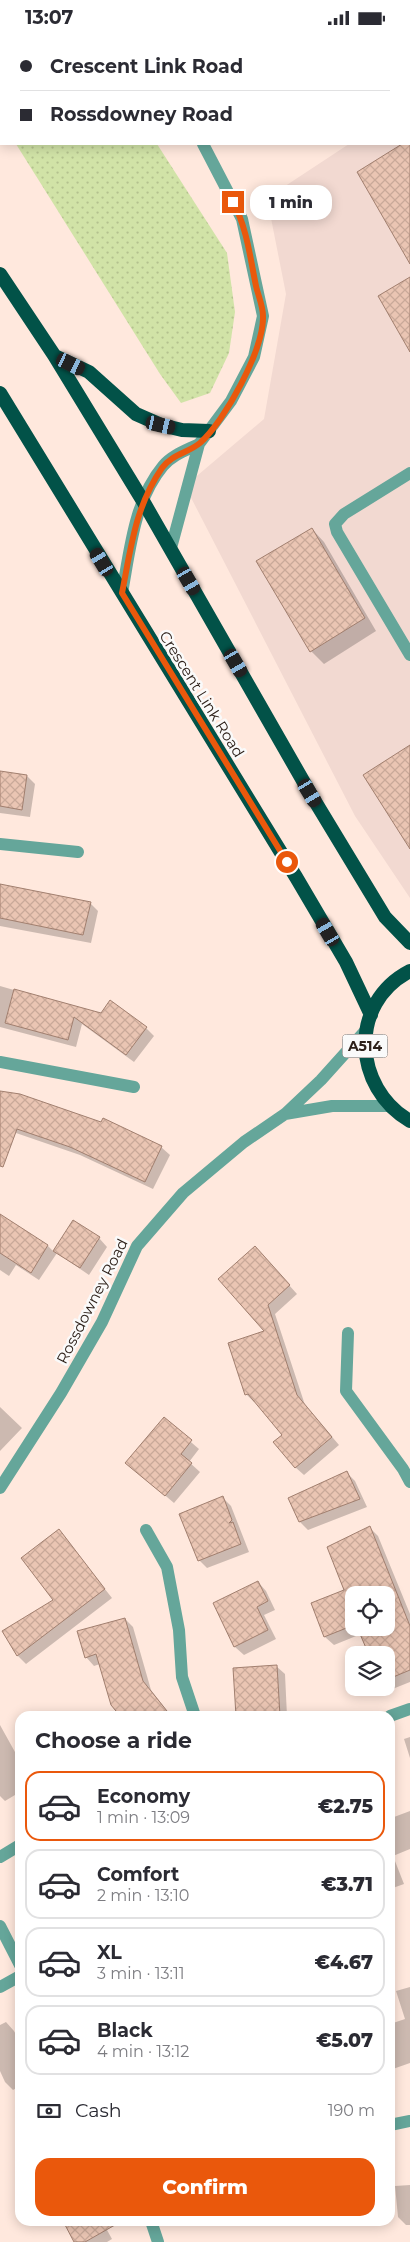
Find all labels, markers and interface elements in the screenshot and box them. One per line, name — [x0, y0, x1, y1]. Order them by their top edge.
text: 13:07 — [25, 6, 73, 29]
text: Crescent Link Road — [50, 55, 243, 78]
text: Rossdowney Road — [50, 103, 233, 126]
callout: 1 min — [250, 185, 333, 219]
route end — [222, 191, 244, 213]
text: 1 min — [269, 193, 313, 212]
car — [54, 351, 87, 377]
car — [144, 414, 177, 436]
car — [87, 545, 116, 579]
car — [175, 564, 202, 598]
street label: Crescent Link Road — [155, 627, 249, 761]
car — [222, 646, 249, 680]
car — [295, 776, 324, 810]
route start — [276, 851, 298, 873]
car — [314, 915, 341, 949]
road number: A514 — [342, 1034, 388, 1057]
street label: Rossdowney Road — [52, 1235, 132, 1367]
map controls — [345, 1586, 395, 1696]
button: locate — [345, 1586, 395, 1636]
button: layers — [345, 1646, 395, 1696]
text: Choose a ride — [35, 1727, 192, 1754]
icon: car — [37, 1784, 82, 1829]
text: Economy — [97, 1785, 190, 1808]
text: €2.75 — [318, 1795, 373, 1818]
text: 1 min · 13:09 — [97, 1808, 190, 1827]
icon: car — [37, 1862, 82, 1907]
text: Comfort — [97, 1863, 179, 1886]
text: €3.71 — [321, 1873, 373, 1896]
text: 2 min · 13:10 — [97, 1886, 189, 1905]
icon: car — [37, 1940, 82, 1985]
text: XL — [97, 1941, 122, 1964]
text: €4.67 — [314, 1951, 373, 1974]
text: 3 min · 13:11 — [97, 1964, 184, 1983]
icon: car — [37, 2018, 82, 2063]
text: Black — [97, 2019, 153, 2042]
text: €5.07 — [316, 2029, 373, 2052]
text: 4 min · 13:12 — [97, 2042, 189, 2061]
icon: cash — [35, 2097, 63, 2125]
text: Cash — [75, 2099, 122, 2122]
text: 190 m — [328, 2101, 375, 2120]
button: Confirm — [35, 2158, 375, 2216]

